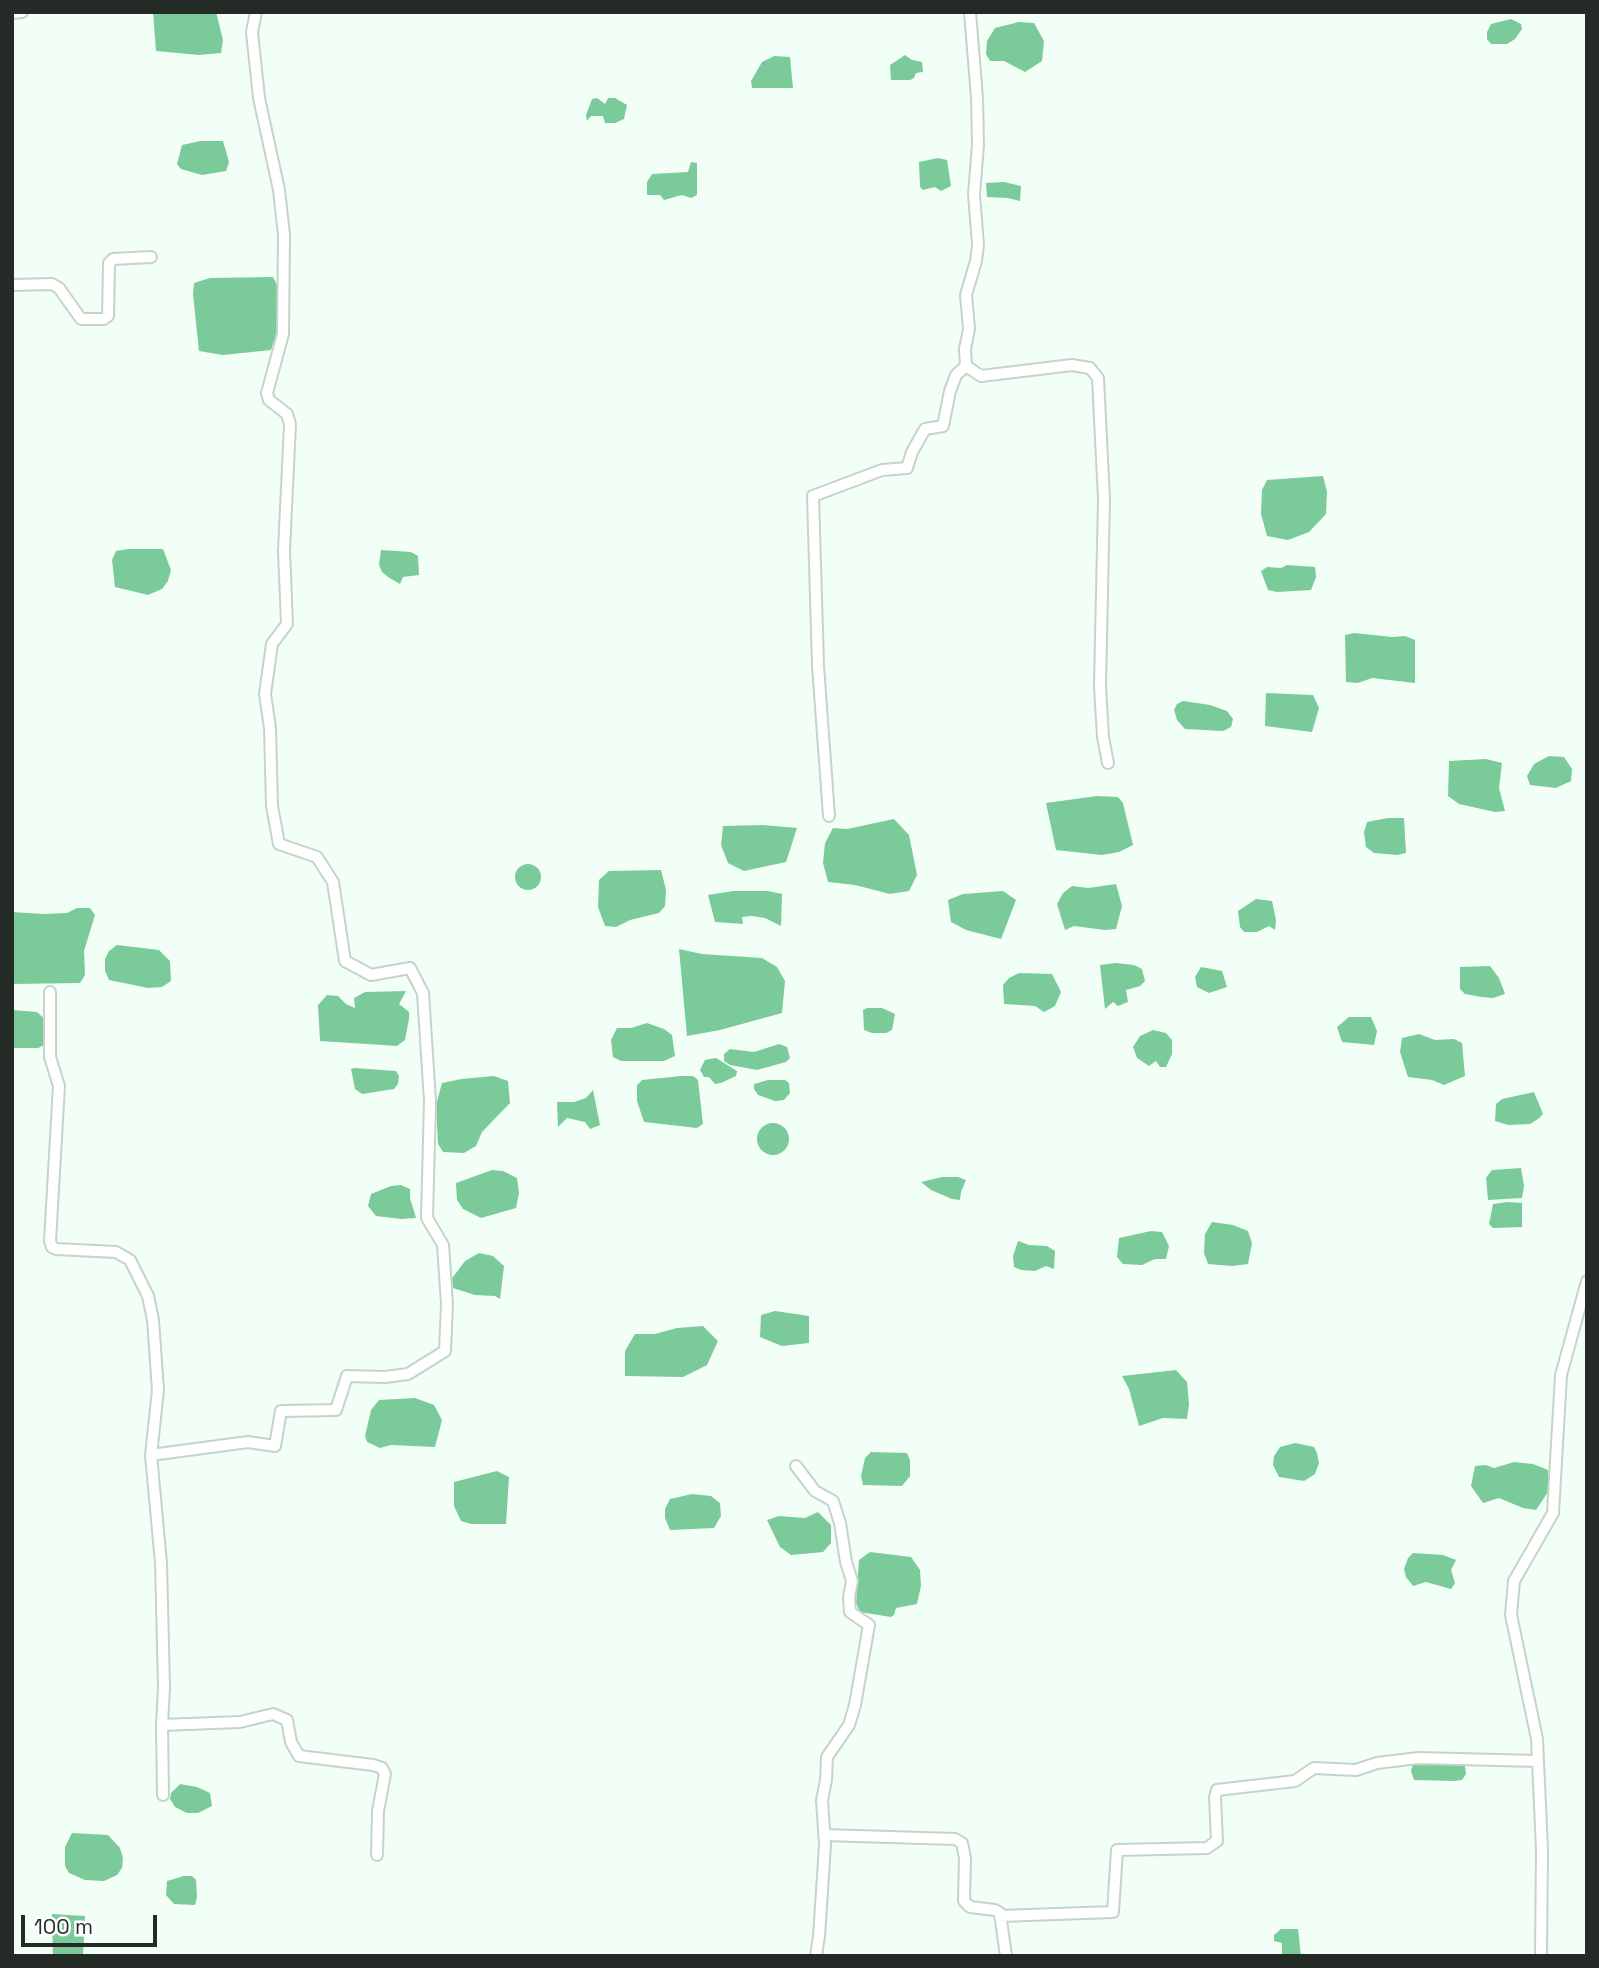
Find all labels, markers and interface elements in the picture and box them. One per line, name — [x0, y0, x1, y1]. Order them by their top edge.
scale bar — [24, 1902, 161, 1946]
text: 100 m — [34, 1913, 93, 1940]

